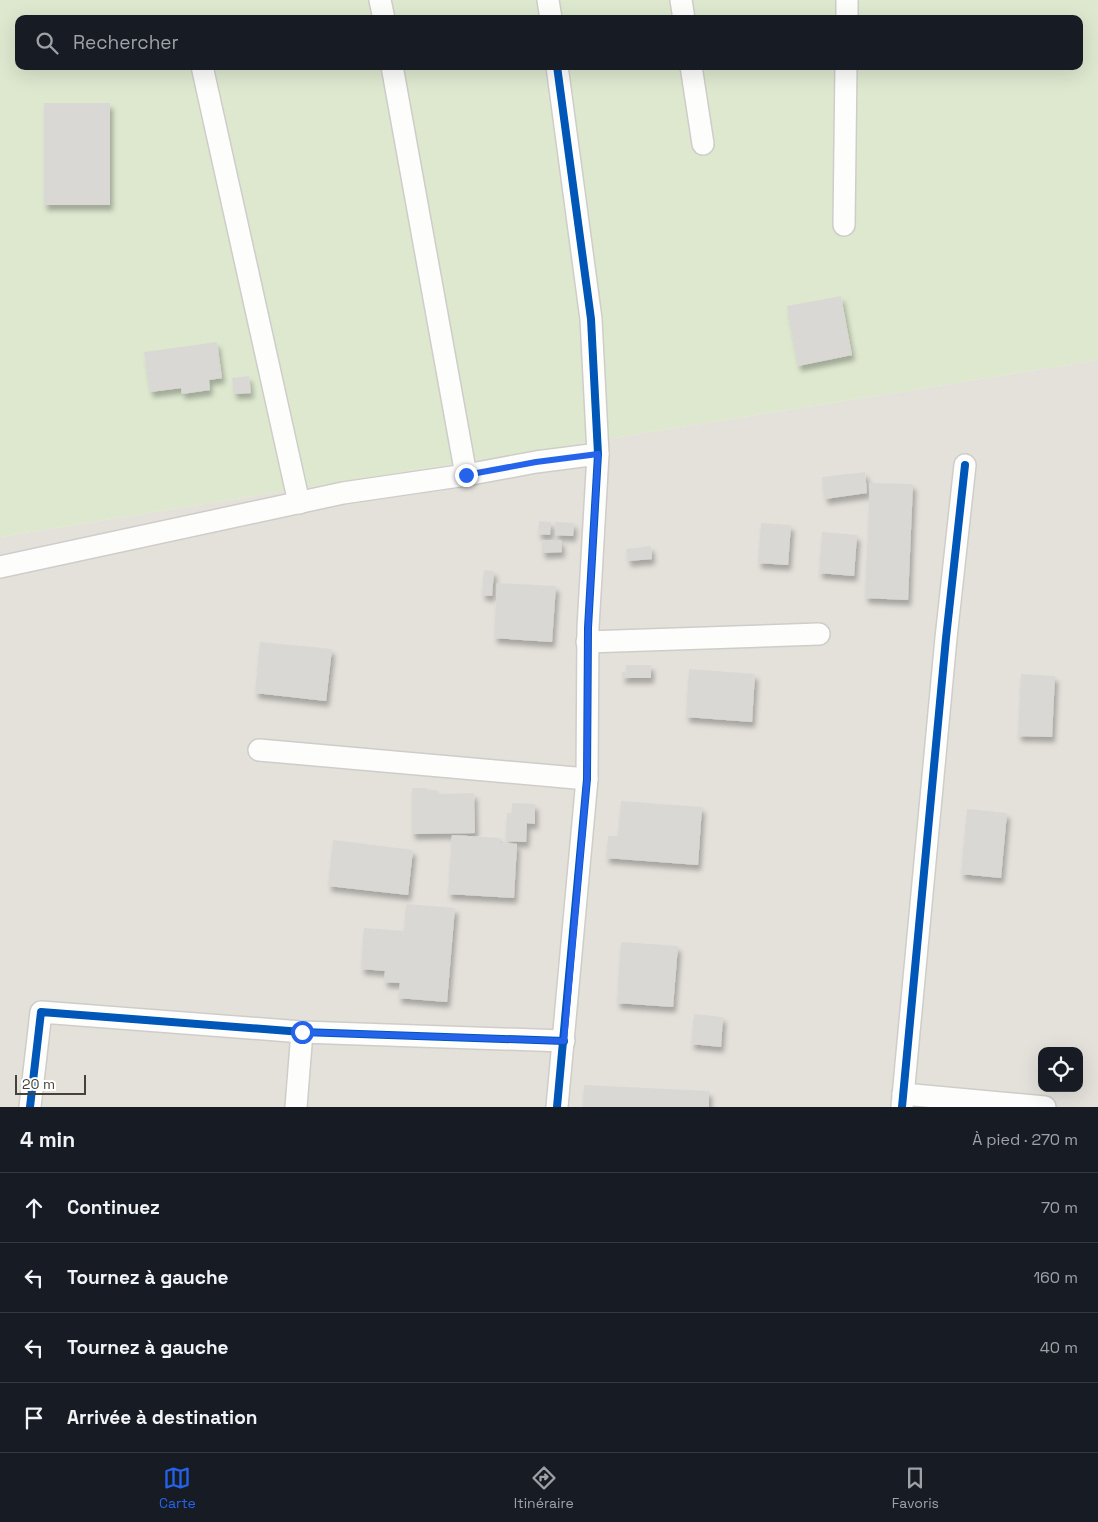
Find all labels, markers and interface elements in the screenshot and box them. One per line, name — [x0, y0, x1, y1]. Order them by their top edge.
search box — [15, 15, 1083, 70]
icon: search — [33, 29, 61, 57]
text: Rechercher — [73, 30, 179, 55]
route end — [455, 464, 478, 487]
route start — [291, 1021, 314, 1044]
map controls — [1038, 1047, 1083, 1092]
button: locate — [1038, 1047, 1083, 1092]
scale bar — [15, 1072, 86, 1095]
text: 20 m — [22, 1075, 55, 1093]
text: 4 min — [20, 1126, 75, 1153]
text: À pied · 270 m — [972, 1129, 1078, 1150]
icon: ahead — [20, 1194, 48, 1222]
text: Continuez — [67, 1195, 160, 1220]
text: 70 m — [1041, 1197, 1078, 1218]
icon: left — [20, 1264, 48, 1292]
text: Tournez à gauche — [67, 1265, 229, 1290]
text: 160 m — [1033, 1267, 1078, 1288]
icon: left — [20, 1334, 48, 1362]
text: Tournez à gauche — [67, 1335, 229, 1360]
text: 40 m — [1040, 1337, 1078, 1358]
icon: arrive — [20, 1404, 48, 1432]
text: Arrivée à destination — [67, 1405, 257, 1430]
tab: Carte — [159, 1464, 196, 1512]
tab: Itinéraire — [514, 1464, 574, 1512]
tab: Favoris — [892, 1464, 939, 1512]

